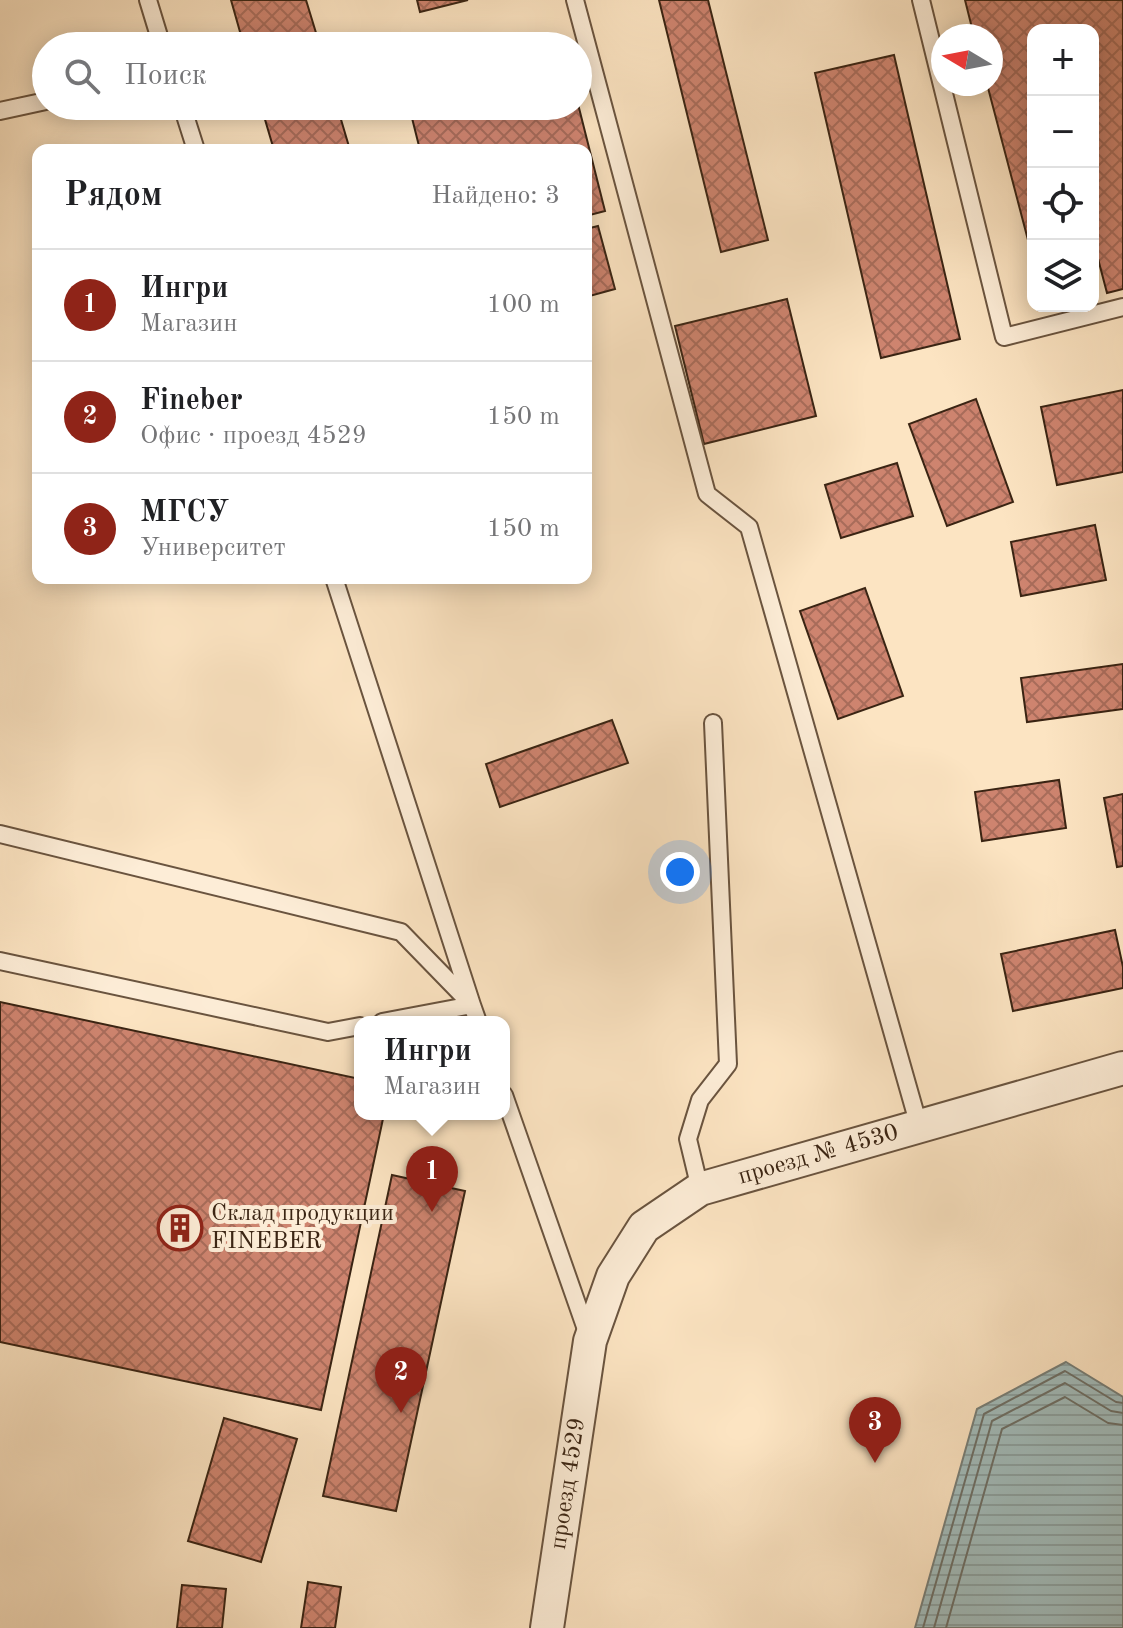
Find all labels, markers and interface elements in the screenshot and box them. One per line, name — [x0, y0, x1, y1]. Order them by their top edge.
north arrow — [931, 24, 1003, 96]
map controls — [1027, 24, 1099, 312]
button: + — [1027, 24, 1099, 96]
search box — [32, 32, 592, 120]
icon: search — [60, 54, 104, 98]
text: Поиск — [124, 61, 207, 91]
button: − — [1027, 96, 1099, 168]
button: locate — [1027, 168, 1099, 240]
text: Рядом — [64, 179, 163, 213]
text: Найдено: 3 — [431, 183, 560, 209]
button: layers — [1027, 240, 1099, 312]
text: Ингри — [140, 274, 228, 304]
text: 1 — [82, 292, 98, 318]
text: 100 m — [487, 292, 560, 318]
text: Магазин — [140, 311, 238, 337]
text: Fineber — [140, 386, 243, 416]
text: 2 — [82, 404, 98, 430]
text: 150 m — [487, 404, 560, 430]
text: Офис · проезд 4529 — [140, 423, 367, 449]
text: МГСУ — [140, 498, 229, 528]
text: 3 — [82, 516, 98, 542]
text: 150 m — [487, 516, 560, 542]
text: Университет — [140, 535, 286, 561]
your location — [660, 852, 700, 892]
popup — [354, 1016, 510, 1120]
text: Ингри — [383, 1037, 472, 1067]
text: Магазин — [383, 1074, 481, 1100]
street label: проезд № 4530 — [736, 1121, 901, 1189]
pin: 1 — [406, 1146, 458, 1212]
place label: Склад продукции FINEBER — [211, 1202, 394, 1254]
building icon: Склад продукции FINEBER — [156, 1204, 204, 1252]
pin: 2 — [375, 1347, 427, 1413]
pin: 3 — [849, 1397, 901, 1463]
street label: проезд 4529 — [547, 1416, 590, 1551]

